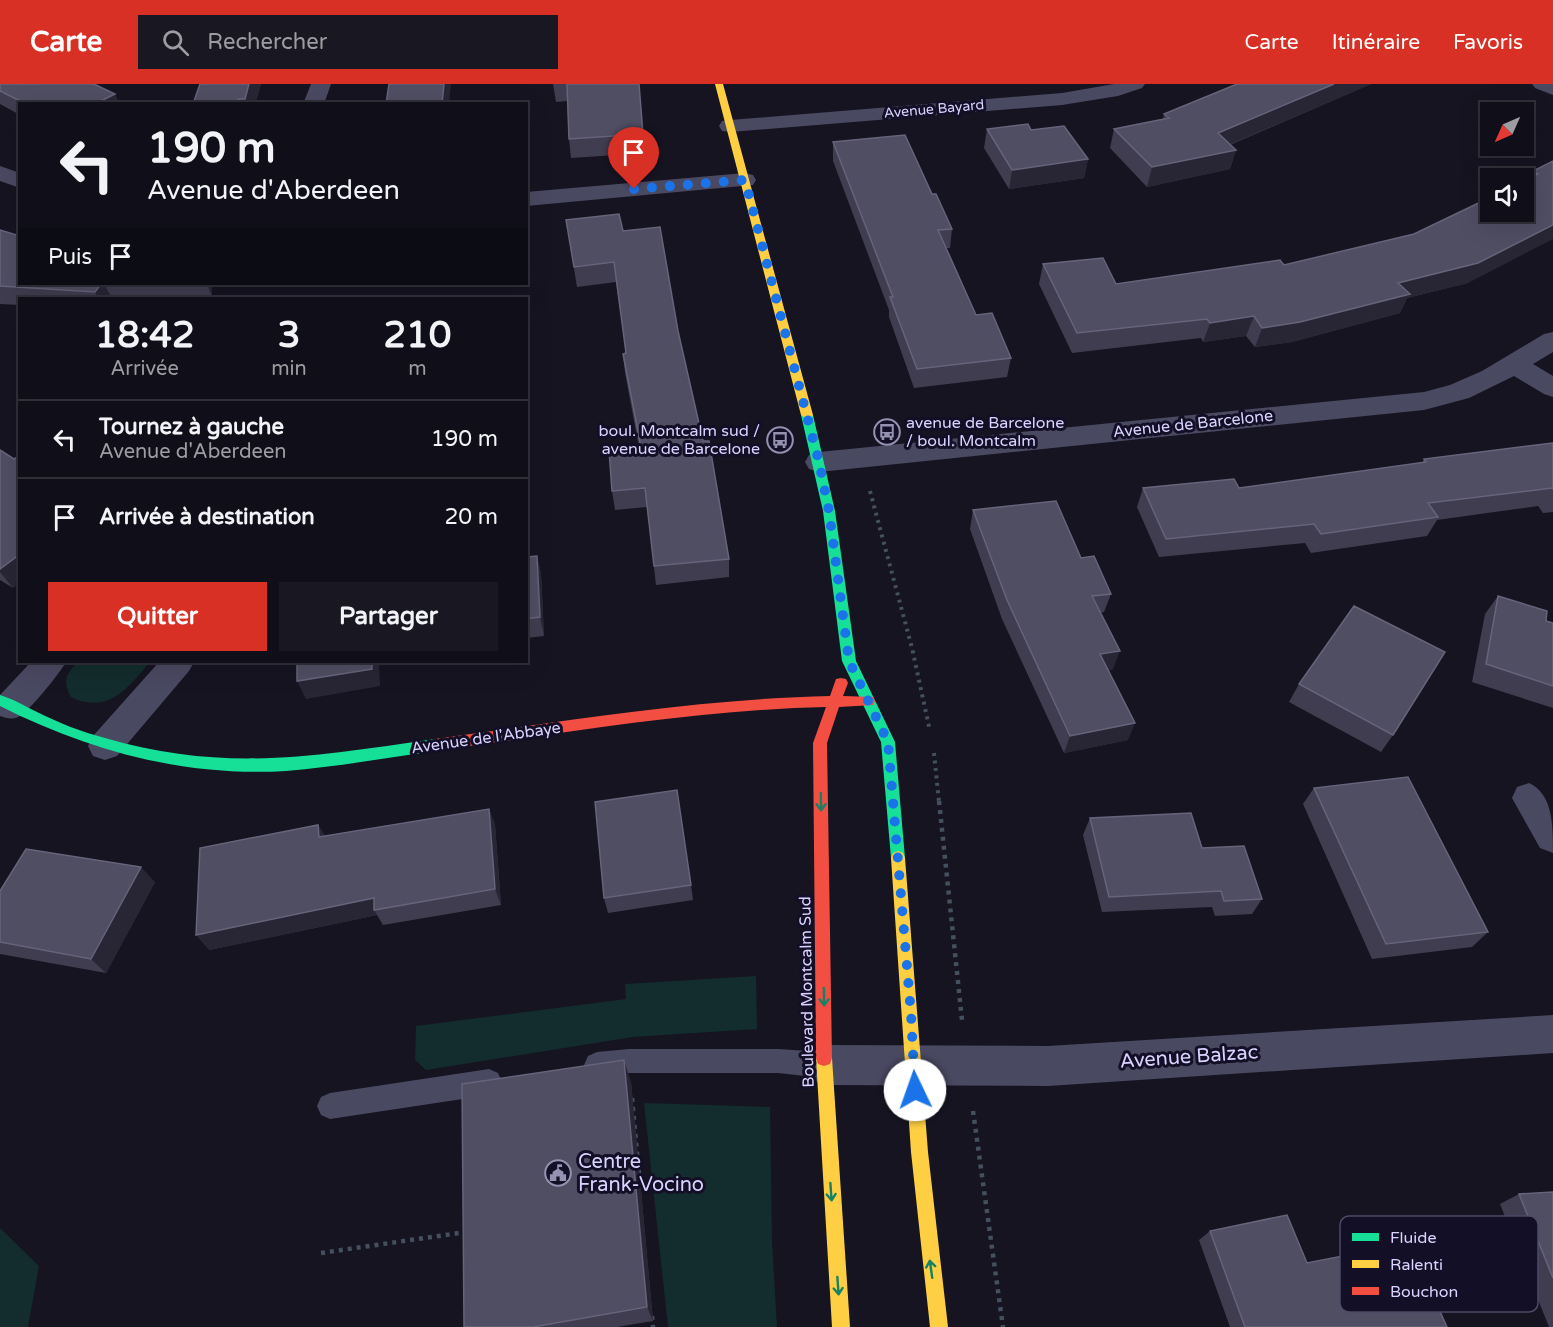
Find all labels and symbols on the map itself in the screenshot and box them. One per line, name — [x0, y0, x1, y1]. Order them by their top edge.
street label: Avenue Bayard — [883, 96, 985, 122]
north arrow — [1480, 102, 1534, 156]
pin — [608, 127, 659, 189]
street label: Avenue de Barcelone — [1112, 406, 1274, 442]
place label: avenue de Barcelone / boul. Montcalm — [906, 413, 1064, 451]
bus stop icon: avenue de Barcelone / boul. Montcalm — [872, 417, 902, 447]
place label: boul. Montcalm sud / avenue de Barcelone — [598, 421, 760, 459]
bus stop icon: boul. Montcalm sud / avenue de Barcelone — [765, 425, 795, 455]
street label: Avenue de l'Abbaye — [410, 718, 562, 758]
one-way arrow — [815, 791, 827, 811]
street label: Boulevard Montcalm Sud — [795, 896, 819, 1088]
one-way arrow — [818, 986, 829, 1006]
street label: Avenue Balzac — [1119, 1040, 1259, 1074]
position arrow — [883, 1058, 947, 1122]
place label: Centre Frank-Vocino — [578, 1150, 704, 1197]
public building icon: Centre Frank-Vocino — [543, 1158, 573, 1188]
one-way arrow — [826, 1181, 837, 1201]
legend — [1340, 1216, 1538, 1312]
text: Fluide — [1390, 1228, 1436, 1248]
text: Ralenti — [1390, 1255, 1443, 1275]
one-way arrow — [925, 1260, 936, 1279]
one-way arrow — [833, 1276, 844, 1296]
text: Bouchon — [1390, 1282, 1458, 1302]

